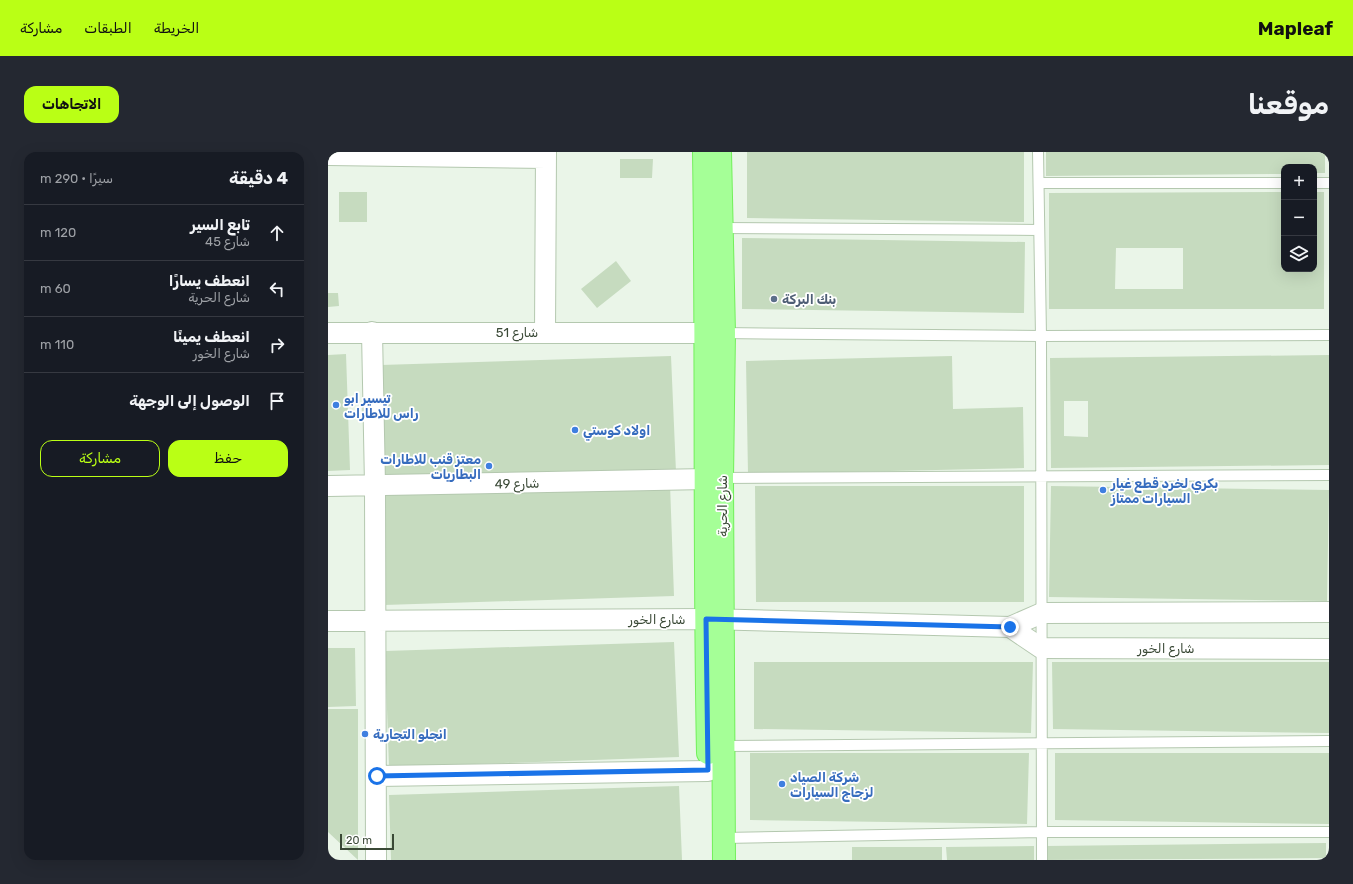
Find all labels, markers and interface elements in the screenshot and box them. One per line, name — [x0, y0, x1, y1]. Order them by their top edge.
text: Mapleaf — [1258, 17, 1333, 40]
text: مشاركة — [20, 20, 62, 37]
text: الطبقات — [84, 20, 132, 37]
text: الخريطة — [154, 20, 199, 37]
button: الاتجاهات — [24, 86, 119, 123]
text: موقعنا — [1248, 88, 1329, 121]
map controls — [1281, 164, 1317, 272]
button: + — [1281, 164, 1317, 200]
text: 4 دقيقة — [229, 168, 288, 188]
text: سيرًا · 290 m — [40, 171, 113, 186]
button: − — [1281, 200, 1317, 236]
text: تابع السير — [190, 216, 250, 234]
icon: ahead — [266, 222, 288, 244]
text: 120 m — [40, 225, 76, 240]
text: شارع 45 — [205, 234, 250, 249]
button: layers — [1281, 236, 1317, 272]
text: انعطف يسارًا — [169, 272, 250, 290]
icon: left — [266, 278, 288, 300]
text: 60 m — [40, 281, 71, 296]
text: شارع الحرية — [188, 290, 250, 305]
place label: بنك البركة — [782, 292, 836, 307]
marker: بنك البركة — [769, 294, 779, 304]
street label: شارع 51 — [496, 325, 538, 342]
text: انعطف يمينًا — [173, 328, 250, 346]
icon: right — [266, 334, 288, 356]
text: 110 m — [40, 337, 74, 352]
text: شارع الخور — [193, 346, 250, 361]
icon: arrive — [266, 390, 288, 412]
place label: تيسير ابو راس للاطارات — [344, 391, 419, 421]
text: الوصول إلى الوجهة — [129, 392, 250, 410]
marker: تيسير ابو راس للاطارات — [331, 400, 341, 410]
place label: اولاد كوستي — [583, 423, 650, 441]
marker: اولاد كوستي — [570, 425, 580, 435]
button: مشاركة — [40, 440, 160, 477]
button: حفظ — [168, 440, 288, 477]
place label: معتز قنب للاطارات البطاريات — [380, 452, 481, 482]
marker: معتز قنب للاطارات البطاريات — [484, 461, 494, 471]
street label: شارع الحرية — [715, 475, 732, 537]
street label: شارع 49 — [494, 476, 540, 493]
place label: بكري لخرد قطع غيار السيارات ممتاز — [1110, 476, 1219, 506]
marker: بكري لخرد قطع غيار السيارات ممتاز — [1098, 485, 1108, 495]
street label: شارع الخور — [627, 612, 686, 629]
route end — [1001, 618, 1019, 636]
street label: شارع الخور — [1136, 641, 1195, 658]
place label: انجلو التجارية — [373, 727, 447, 743]
marker: انجلو التجارية — [360, 729, 370, 739]
route start — [368, 767, 386, 785]
place label: شركة الصياد لزجاج السيارات — [790, 770, 874, 802]
marker: شركة الصياد لزجاج السيارات — [777, 779, 787, 789]
scale bar — [340, 832, 394, 851]
text: 20 m — [346, 834, 372, 847]

